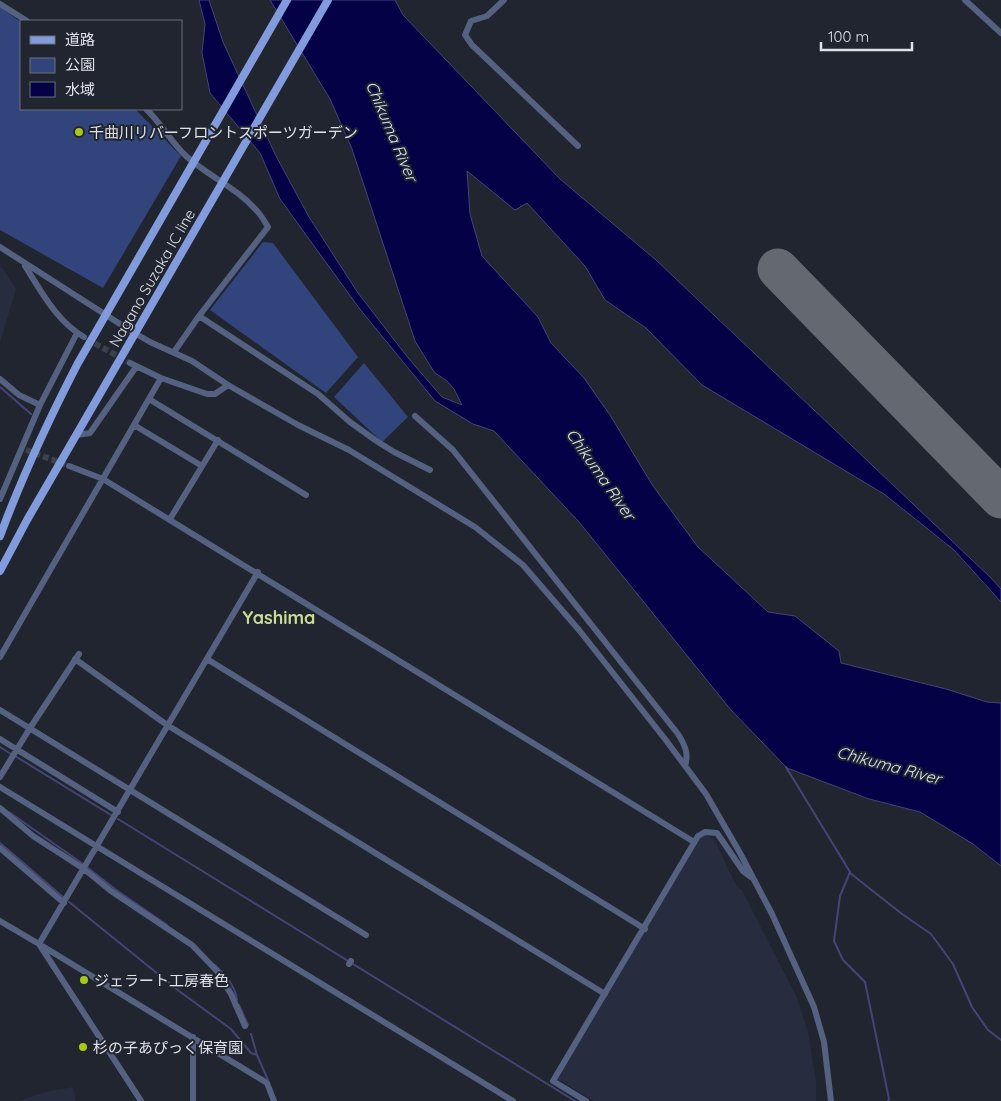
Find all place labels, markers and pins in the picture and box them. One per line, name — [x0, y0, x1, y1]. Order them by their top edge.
place label: 千曲川リバーフロントスポーツガーデン — [89, 123, 358, 142]
marker: 千曲川リバーフロントスポーツガーデン — [73, 126, 85, 138]
place label: ジェラート工房春色 — [94, 971, 229, 990]
marker: ジェラート工房春色 — [78, 974, 90, 986]
place label: 杉の子あぴっく保育園 — [93, 1038, 243, 1057]
marker: 杉の子あぴっく保育園 — [77, 1041, 89, 1053]

